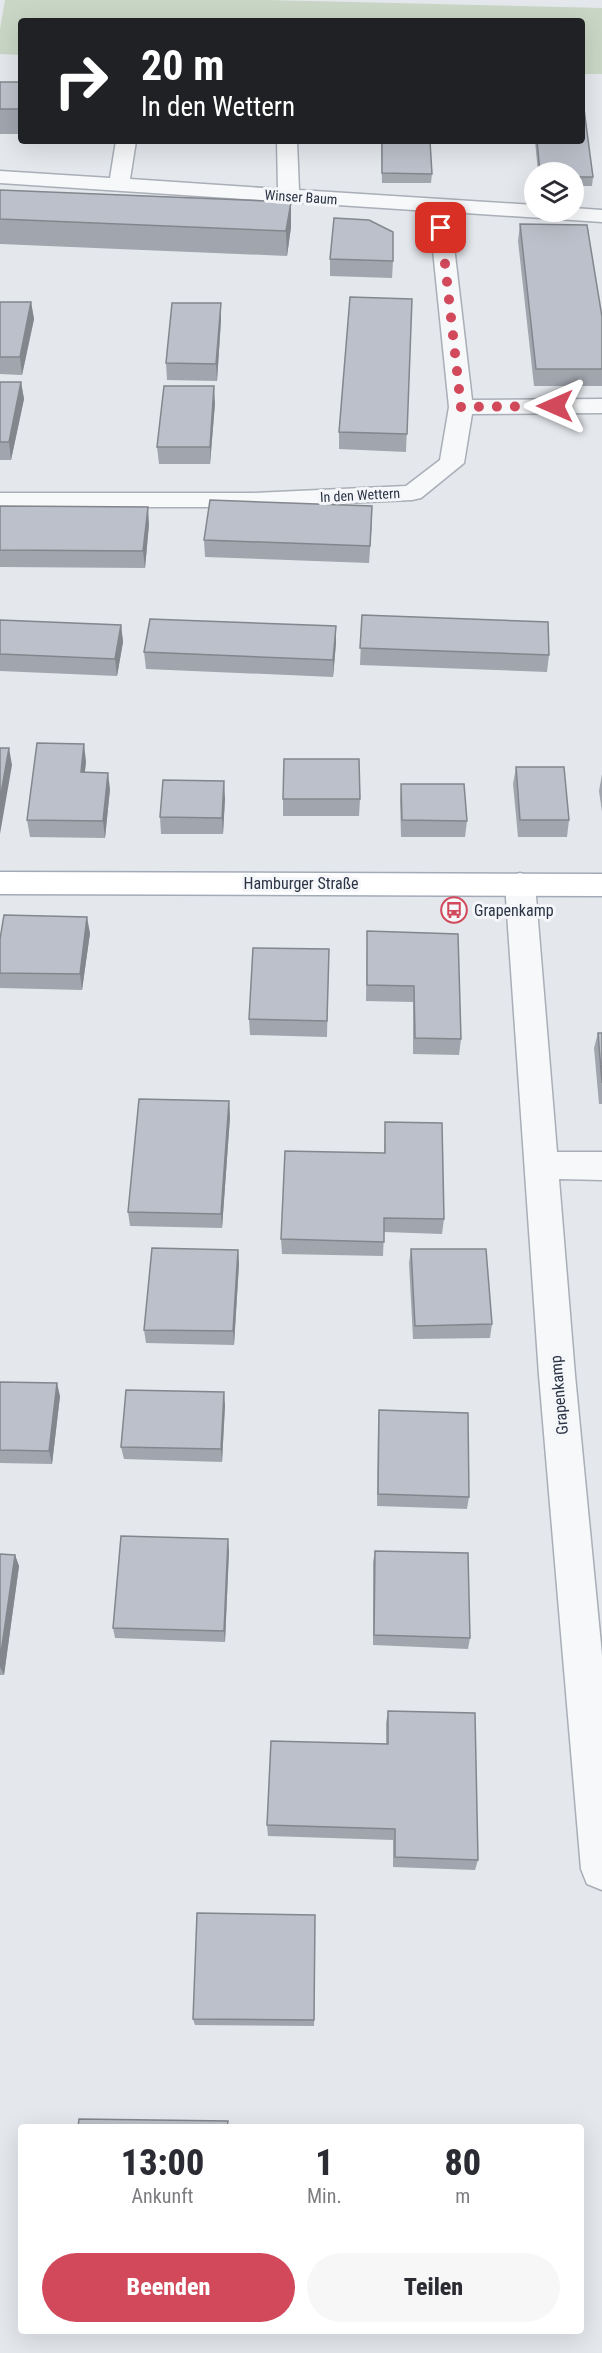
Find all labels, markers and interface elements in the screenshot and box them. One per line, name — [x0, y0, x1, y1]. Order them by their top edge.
text: 20 m — [141, 41, 224, 90]
icon: right — [42, 42, 120, 120]
text: In den Wettern — [141, 91, 295, 123]
map controls — [524, 162, 584, 222]
button: layers — [524, 162, 584, 222]
street label: Winser Baum — [264, 186, 338, 208]
pin — [415, 202, 466, 253]
icon: arrive — [424, 211, 457, 244]
position arrow — [523, 374, 587, 438]
street label: In den Wettern — [320, 485, 400, 505]
street label: Hamburger Straße — [243, 874, 359, 893]
bus stop icon: Grapenkamp — [439, 895, 469, 925]
place label: Grapenkamp — [474, 901, 554, 920]
street label: Grapenkamp — [546, 1354, 572, 1435]
text: 13:00 — [121, 2142, 204, 2184]
text: 1 — [315, 2142, 334, 2184]
text: 80 — [445, 2142, 481, 2184]
text: Ankunft — [132, 2184, 193, 2208]
text: Min. — [307, 2184, 342, 2208]
text: m — [455, 2184, 470, 2208]
button: Beenden — [42, 2253, 295, 2322]
button: Teilen — [307, 2253, 560, 2322]

